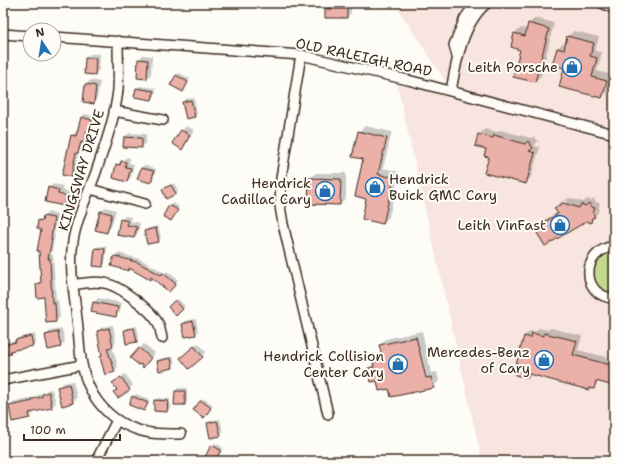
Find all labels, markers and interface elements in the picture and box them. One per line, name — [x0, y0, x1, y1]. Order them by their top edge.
north arrow — [22, 22, 62, 62]
text: N — [34, 24, 46, 41]
street label: OLD RALEIGH ROAD — [294, 34, 434, 80]
shop icon: Leith Porsche — [561, 56, 583, 78]
place label: Leith Porsche — [468, 58, 558, 76]
street label: KINGSWAY DRIVE — [54, 107, 108, 233]
place label: Hendrick Buick GMC Cary — [389, 170, 497, 204]
place label: Hendrick Cadillac Cary — [221, 174, 311, 208]
shop icon: Hendrick Buick GMC Cary — [364, 176, 386, 198]
shop icon: Hendrick Cadillac Cary — [314, 180, 336, 202]
shop icon: Leith VinFast — [549, 214, 571, 236]
place label: Leith VinFast — [457, 216, 546, 234]
place label: Mercedes-Benz of Cary — [427, 343, 530, 377]
place label: Hendrick Collision Center Cary — [263, 347, 384, 381]
shop icon: Mercedes-Benz of Cary — [533, 349, 555, 371]
shop icon: Hendrick Collision Center Cary — [387, 353, 409, 375]
scale bar — [24, 416, 120, 442]
text: 100 m — [30, 422, 66, 438]

